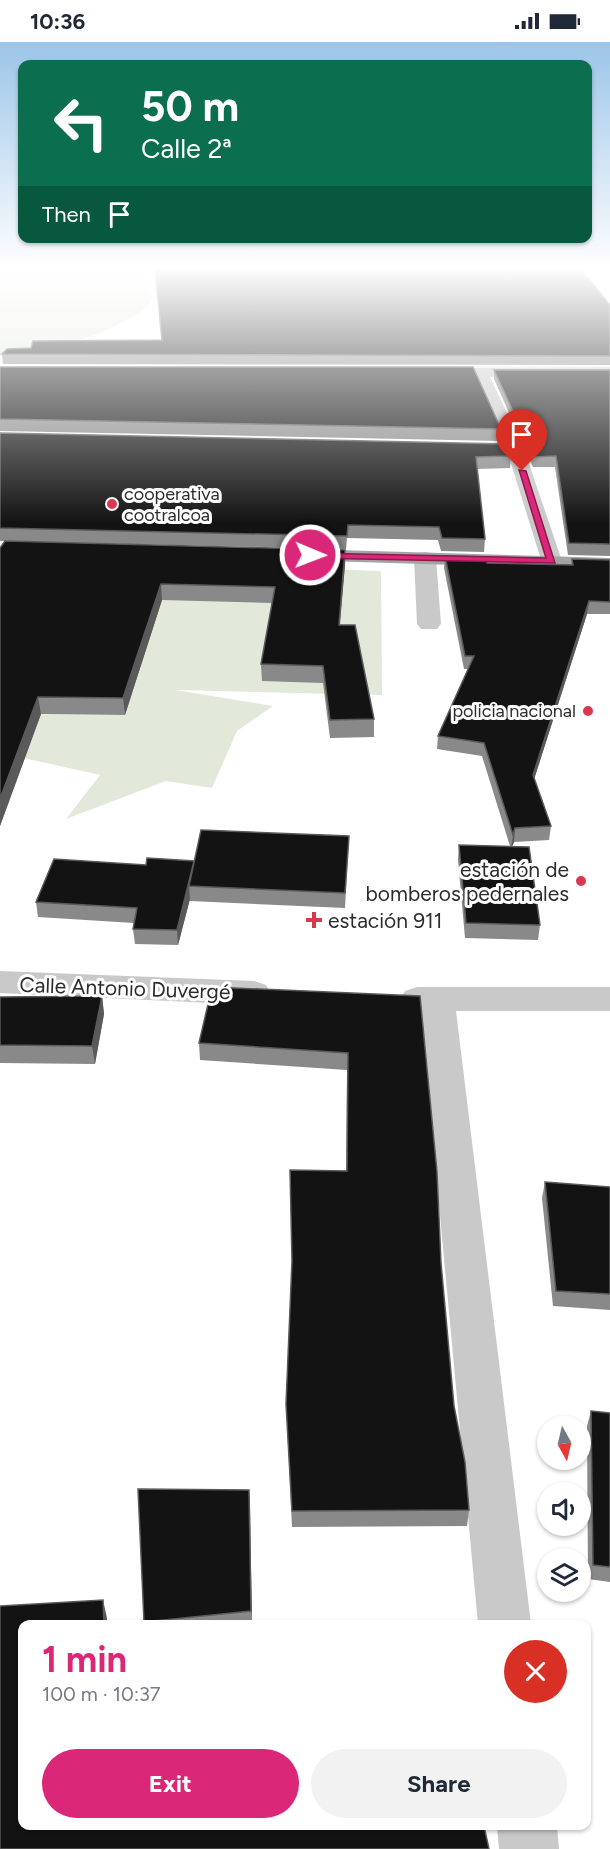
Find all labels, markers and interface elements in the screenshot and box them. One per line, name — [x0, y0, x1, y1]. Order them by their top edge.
text: 10:36 — [30, 8, 85, 35]
text: 50 m — [141, 81, 239, 132]
icon: left — [42, 84, 120, 162]
text: Calle 2ª — [141, 132, 232, 165]
icon: arrive — [103, 198, 136, 231]
text: Then — [42, 201, 91, 228]
pin — [496, 409, 547, 471]
icon: arrive — [505, 418, 538, 451]
place label: cooperativa cootralcoa — [124, 483, 220, 526]
marker: cooperativa cootralcoa — [105, 497, 119, 511]
position arrow — [278, 523, 342, 587]
place label: policia nacional — [452, 700, 576, 722]
marker: policia nacional — [581, 704, 595, 718]
place label: estación de bomberos pedernales — [366, 857, 569, 906]
marker: estación de bomberos pedernales — [574, 874, 588, 888]
place label: estación 911 — [328, 908, 442, 933]
marker: estación 911 — [305, 911, 323, 929]
street label: Calle Antonio Duvergé — [19, 972, 231, 1004]
north arrow — [537, 1416, 591, 1470]
map controls — [537, 1416, 591, 1602]
button: sound — [537, 1482, 591, 1536]
button: layers — [537, 1548, 591, 1602]
text: 1 min — [42, 1638, 127, 1681]
button: close — [504, 1640, 567, 1703]
text: 100 m · 10:37 — [42, 1682, 161, 1706]
button: Exit — [42, 1749, 299, 1818]
button: Share — [311, 1749, 567, 1818]

